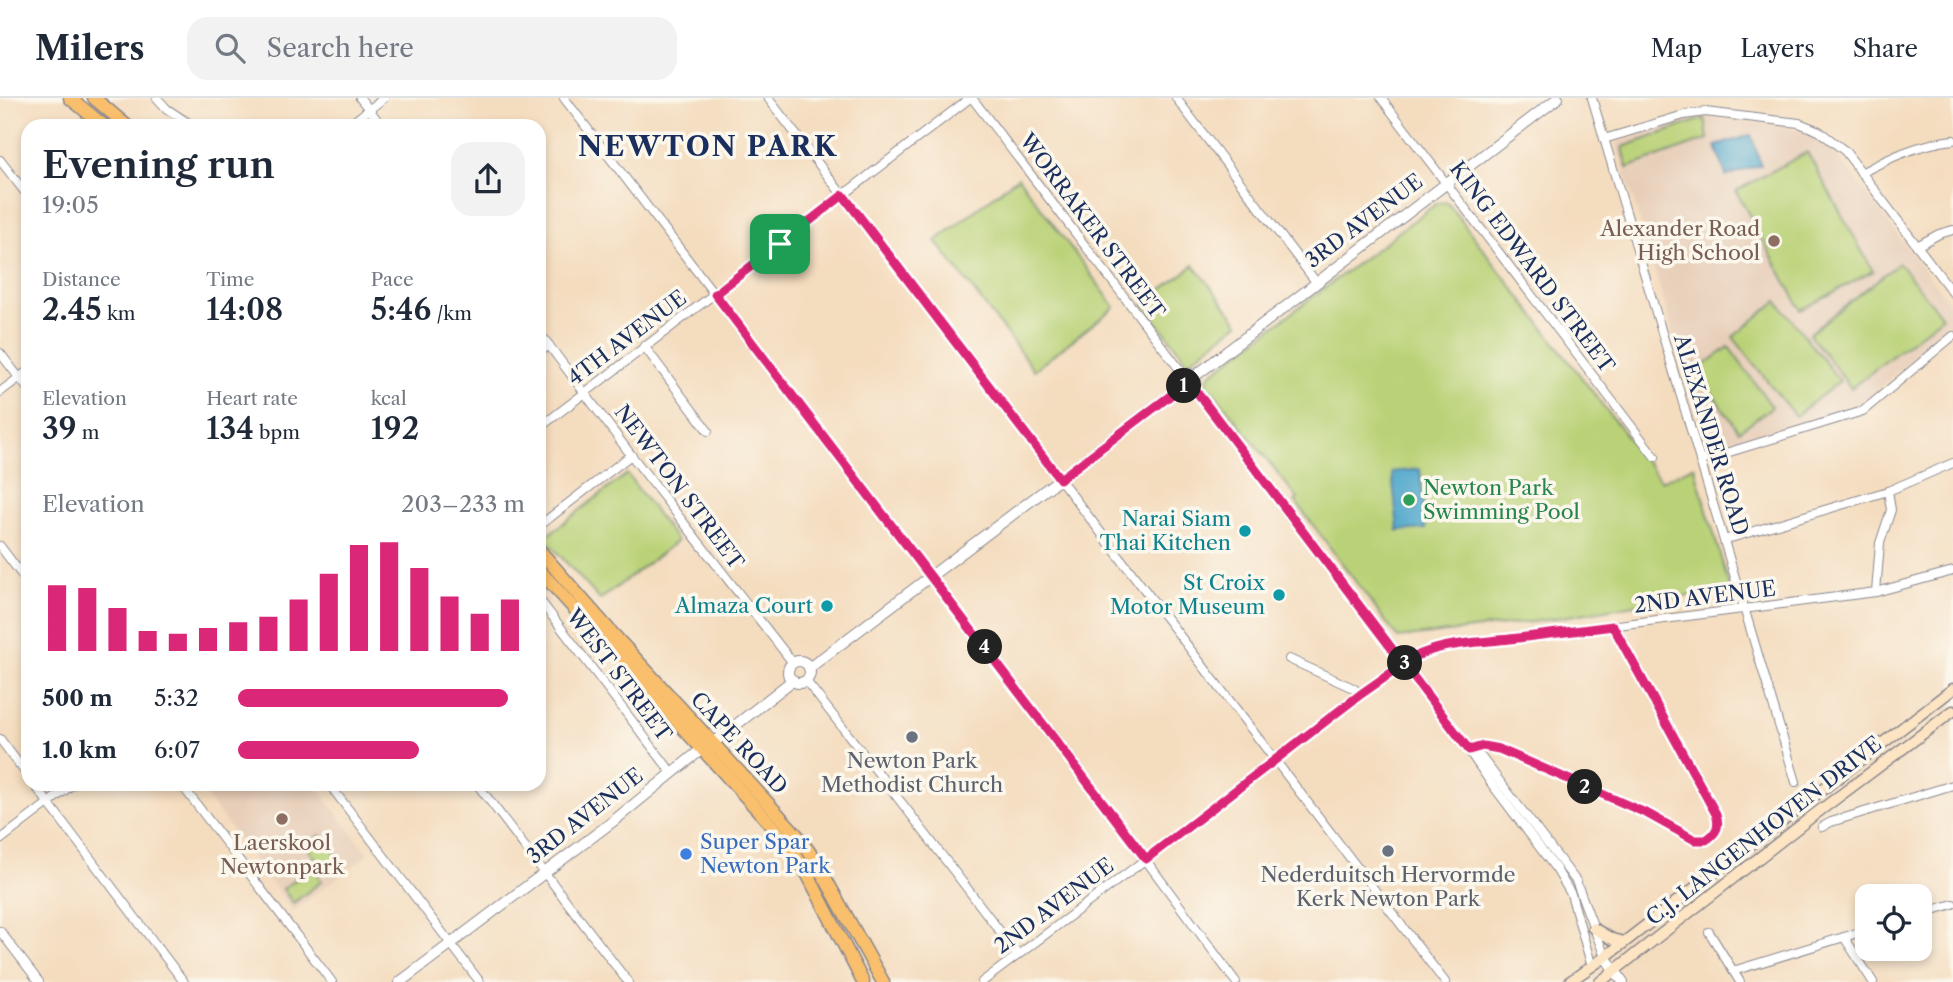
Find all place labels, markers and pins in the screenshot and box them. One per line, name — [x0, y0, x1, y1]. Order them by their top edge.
pin — [750, 214, 810, 274]
place label: Alexander Road High School — [1599, 216, 1760, 265]
marker: Alexander Road High School — [1766, 233, 1782, 249]
pin: 1 — [1166, 368, 1202, 404]
place label: Newton Park Swimming Pool — [1423, 475, 1580, 524]
marker: Newton Park Swimming Pool — [1401, 492, 1417, 508]
place label: Narai Siam Thai Kitchen — [1100, 506, 1231, 555]
marker: Narai Siam Thai Kitchen — [1237, 523, 1253, 539]
place label: St Croix Motor Museum — [1110, 570, 1266, 619]
marker: St Croix Motor Museum — [1271, 587, 1287, 603]
place label: Almaza Court — [674, 593, 814, 618]
marker: Almaza Court — [819, 598, 835, 614]
pin: 4 — [968, 630, 1002, 664]
pin: 3 — [1388, 646, 1422, 680]
marker: Newton Park Methodist Church — [904, 729, 920, 745]
place label: Newton Park Methodist Church — [821, 748, 1003, 797]
pin: 2 — [1568, 770, 1602, 804]
marker: Laerskool Newtonpark — [274, 811, 290, 827]
place label: Super Spar Newton Park — [700, 829, 831, 878]
place label: Laerskool Newtonpark — [220, 830, 345, 879]
marker: Nederduitsch Hervormde Kerk Newton Park — [1380, 843, 1396, 859]
marker: Super Spar Newton Park — [678, 846, 694, 862]
place label: Nederduitsch Hervormde Kerk Newton Park — [1261, 862, 1515, 911]

